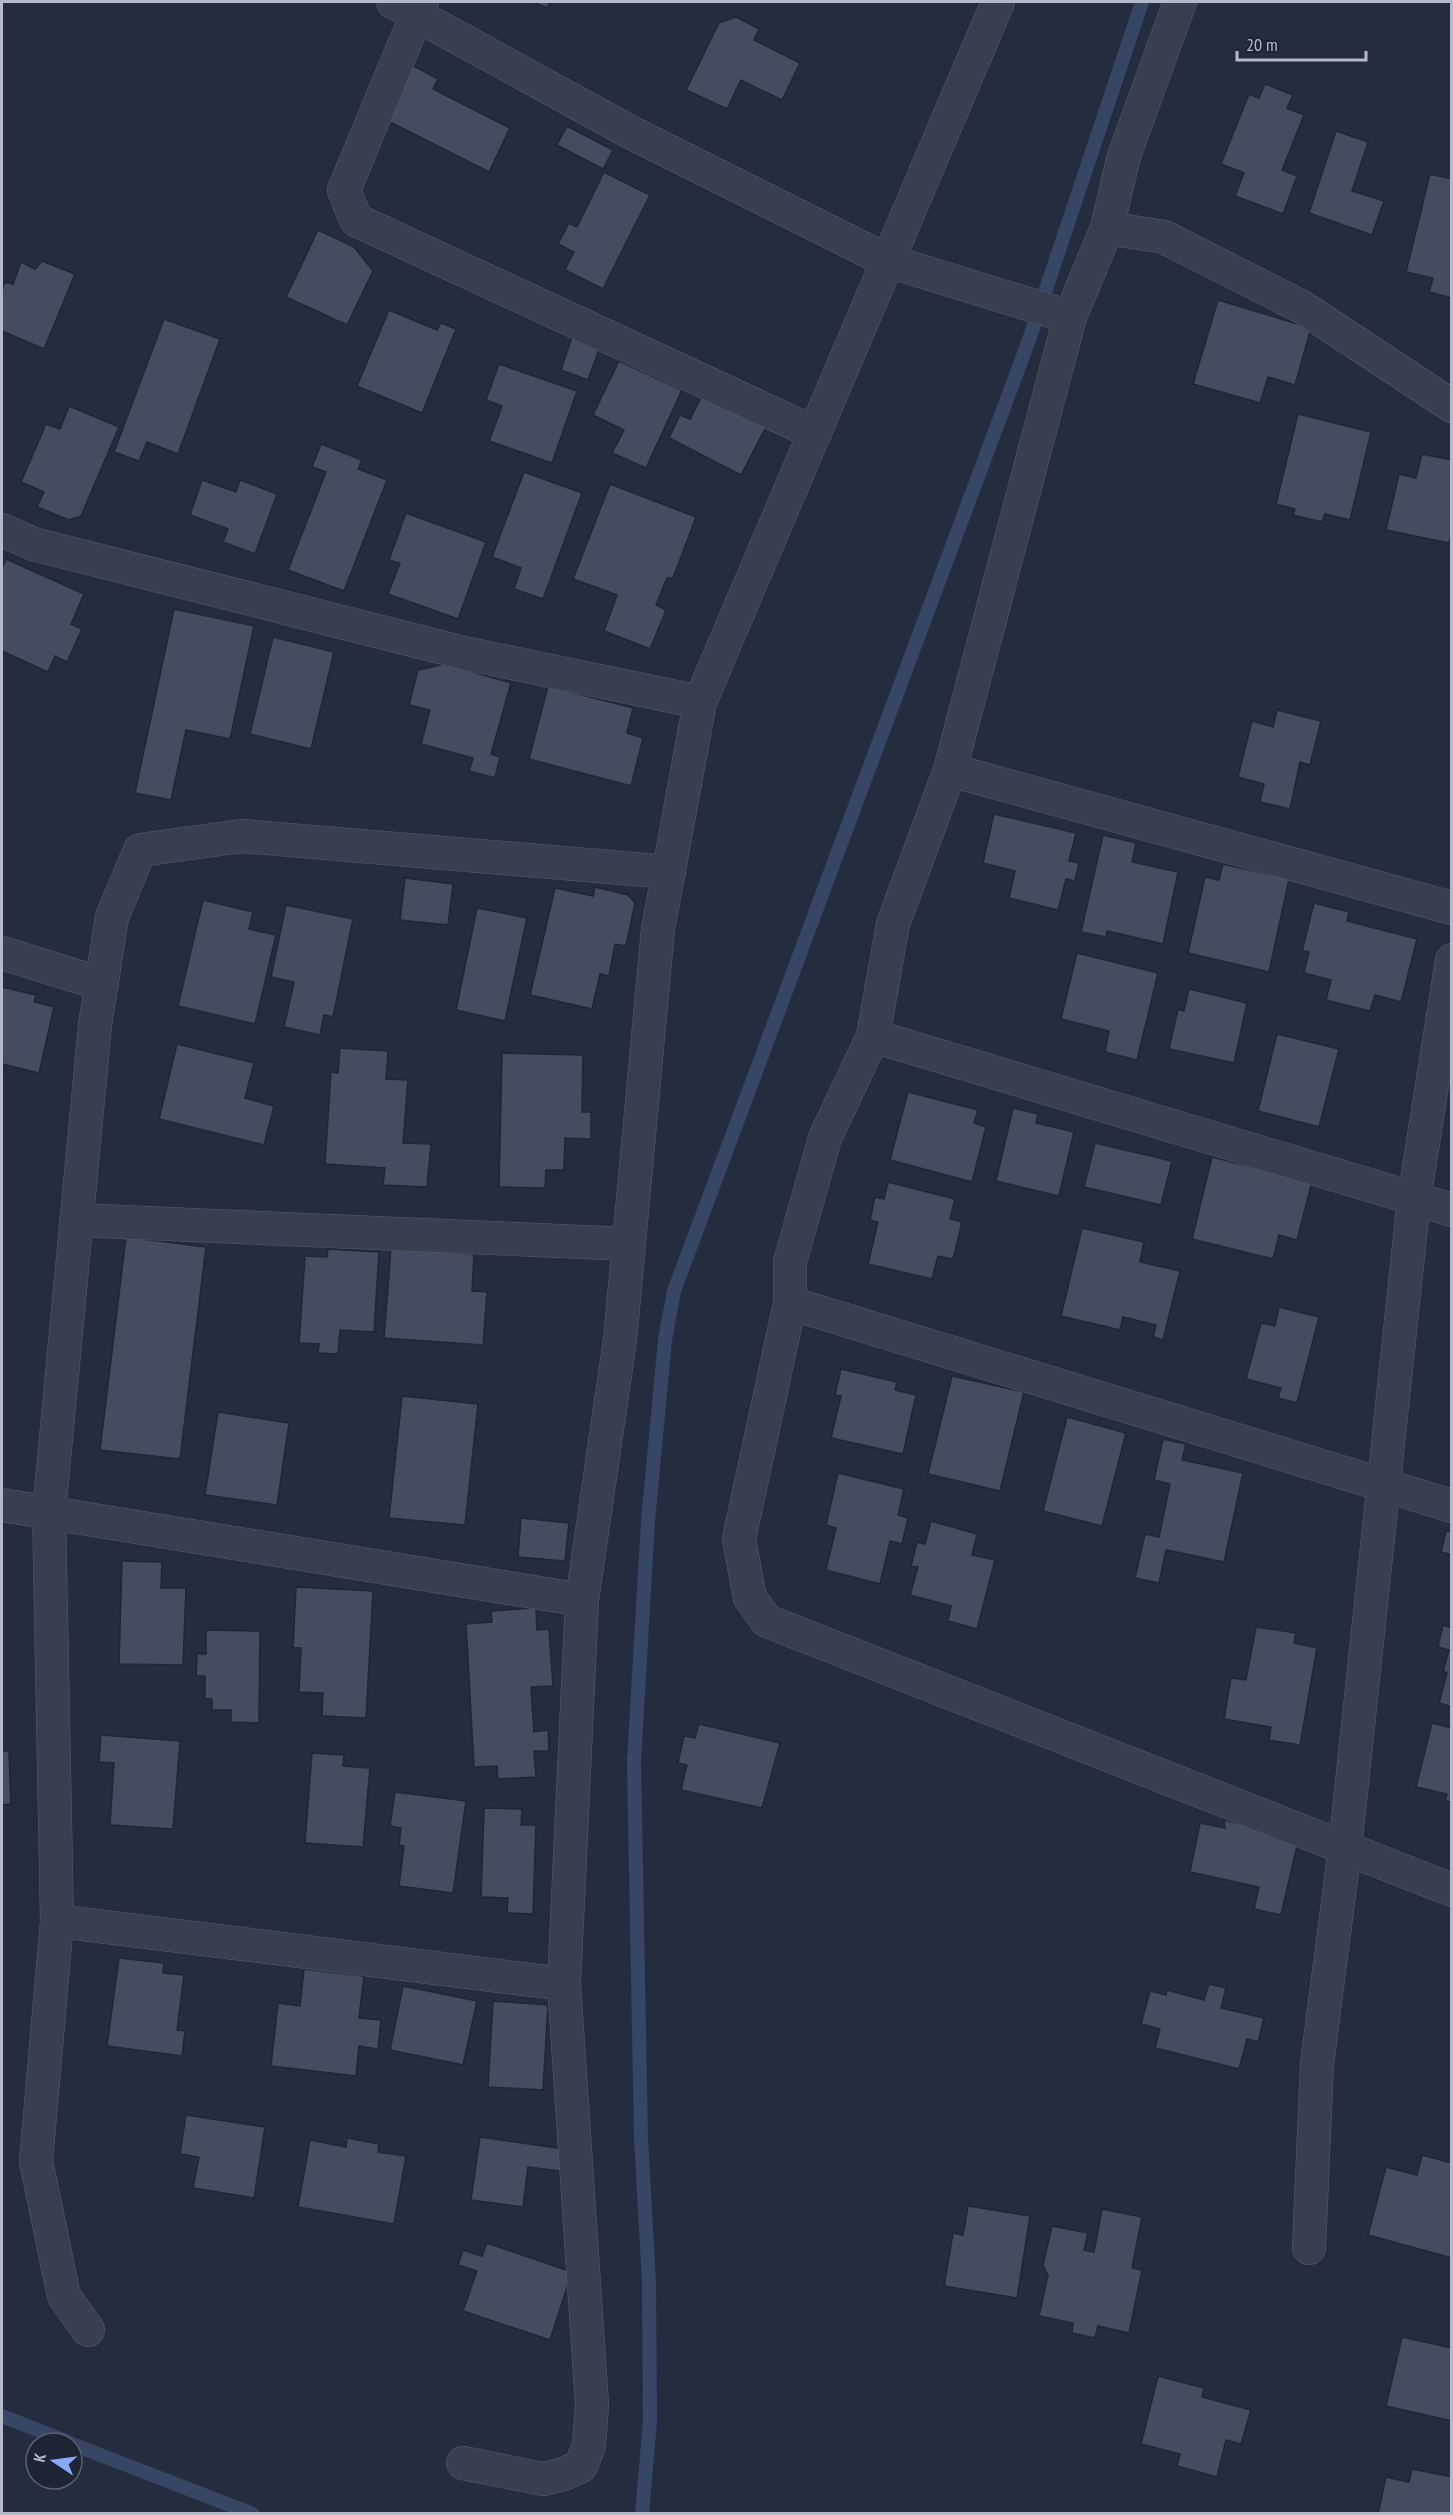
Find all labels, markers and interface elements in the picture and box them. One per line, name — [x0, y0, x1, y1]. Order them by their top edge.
scale bar — [1237, 24, 1366, 62]
text: 20 m — [1246, 33, 1278, 56]
north arrow — [24, 2431, 84, 2491]
text: K — [29, 2451, 50, 2464]

